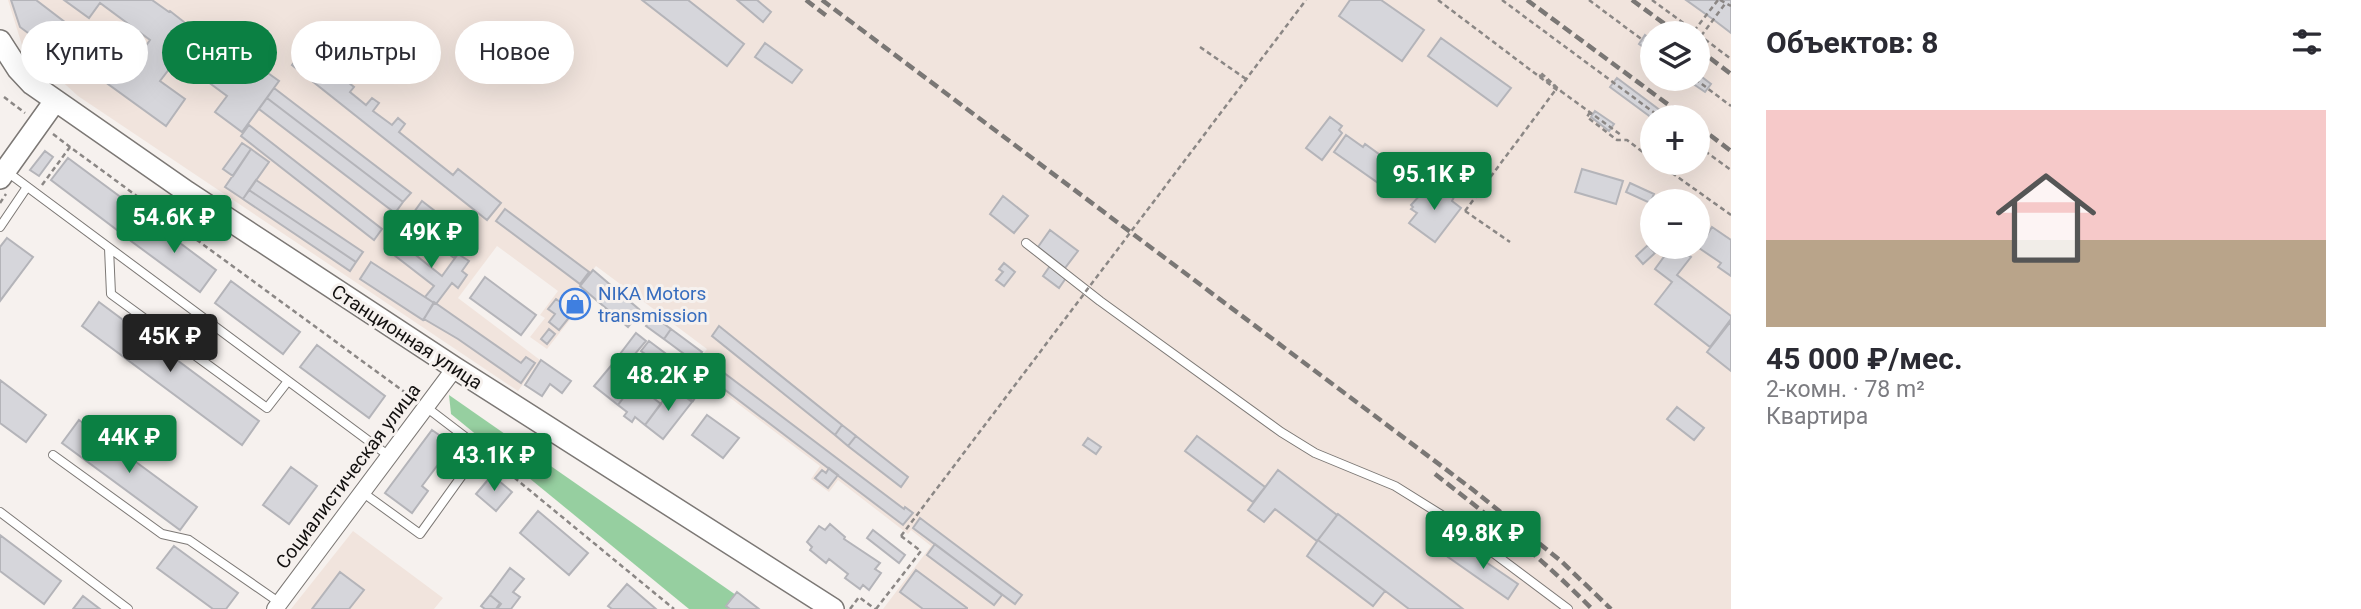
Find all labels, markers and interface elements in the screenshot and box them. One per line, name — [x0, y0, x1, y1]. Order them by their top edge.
chip: Купить — [21, 21, 148, 84]
chip: Снять — [162, 21, 277, 84]
chip: Фильтры — [291, 21, 441, 84]
chip: Новое — [455, 21, 574, 84]
map controls — [1640, 21, 1710, 259]
button: layers — [1640, 21, 1710, 91]
icon: filters — [2288, 23, 2326, 61]
text: Объектов: 8 — [1766, 25, 1938, 60]
button: + — [1640, 105, 1710, 175]
pin: 95.1K ₽ — [1369, 152, 1499, 212]
icon: home — [1983, 155, 2109, 281]
text: 95.1K ₽ — [1393, 161, 1475, 188]
button: − — [1640, 189, 1710, 259]
pin: 54.6K ₽ — [109, 196, 239, 255]
text: 54.6K ₽ — [133, 204, 215, 231]
pin: 49K ₽ — [382, 210, 480, 270]
text: 49K ₽ — [400, 219, 462, 246]
street label: Станционная улица — [327, 280, 487, 394]
place label: NIKA Motors transmission — [598, 282, 708, 327]
shop icon: NIKA Motors transmission — [558, 287, 592, 321]
pin: 45K ₽ — [121, 314, 219, 374]
text: 45K ₽ — [139, 323, 201, 350]
text: 45 000 ₽/мес. — [1766, 341, 1963, 376]
pin: 48.2K ₽ — [603, 354, 733, 413]
text: 48.2K ₽ — [627, 362, 709, 389]
text: 2-комн. · 78 m² — [1766, 376, 1925, 403]
street label: Социалистическая улица — [271, 379, 425, 573]
text: Квартира — [1766, 403, 1868, 430]
pin: 44K ₽ — [80, 416, 178, 475]
text: 44K ₽ — [98, 424, 160, 451]
pin: 43.1K ₽ — [429, 434, 559, 493]
text: 43.1K ₽ — [453, 442, 535, 469]
pin: 49.8K ₽ — [1418, 512, 1548, 571]
text: 49.8K ₽ — [1442, 520, 1524, 547]

